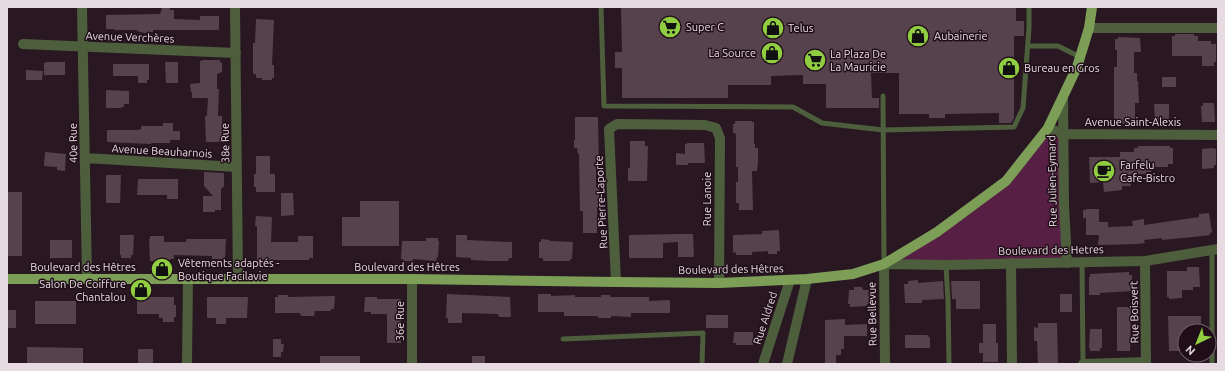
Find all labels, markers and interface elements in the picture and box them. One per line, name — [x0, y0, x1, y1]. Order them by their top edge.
supermarket icon: Super C — [657, 14, 683, 40]
shop icon: Telus — [760, 15, 786, 41]
place label: Super C — [686, 21, 724, 33]
place label: Telus — [788, 22, 814, 34]
shop icon: Aubainerie — [905, 23, 931, 49]
street label: Avenue Verchères — [85, 29, 175, 45]
place label: Aubainerie — [934, 30, 987, 42]
shop icon: La Source — [759, 40, 785, 66]
place label: La Source — [708, 47, 756, 59]
supermarket icon: La Plaza De La Mauricie — [802, 47, 828, 73]
place label: La Plaza De La Mauricie — [830, 48, 886, 73]
shop icon: Bureau en Gros — [996, 55, 1022, 81]
place label: Bureau en Gros — [1024, 62, 1100, 74]
street label: Avenue Saint-Alexis — [1085, 116, 1181, 128]
street label: 40e Rue — [67, 123, 79, 163]
street label: 38e Rue — [219, 123, 231, 163]
street label: Rue Julien-Eymard — [1045, 135, 1059, 227]
street label: Avenue Beauharnois — [111, 142, 213, 160]
street label: Rue Pierre-Laporte — [593, 155, 609, 249]
cafe icon: Farfelu Cafe-Bistro — [1091, 158, 1117, 184]
place label: Farfelu Cafe-Bistro — [1120, 159, 1175, 184]
street label: Rue Lanoie — [701, 172, 713, 226]
street label: Boulevard des Hetres — [998, 243, 1104, 257]
shop icon: Vêtements adaptés - Boutique Facilavie — [149, 256, 175, 282]
place label: Vêtements adaptés - Boutique Facilavie — [178, 257, 280, 282]
street label: Boulevard des Hêtres — [30, 261, 136, 273]
street label: Boulevard des Hêtres — [354, 261, 460, 273]
street label: Boulevard des Hêtres — [678, 262, 784, 276]
shop icon: Salon De Coiffure Chantalou — [128, 277, 154, 303]
place label: Salon De Coiffure Chantalou — [39, 278, 126, 303]
street label: Rue Boisvert — [1127, 280, 1141, 343]
street label: Rue Bellevue — [865, 282, 879, 346]
street label: Rue Aldred — [751, 290, 779, 346]
street label: 36e Rue — [394, 301, 406, 341]
north arrow — [1177, 323, 1217, 363]
text: N — [1183, 343, 1197, 358]

